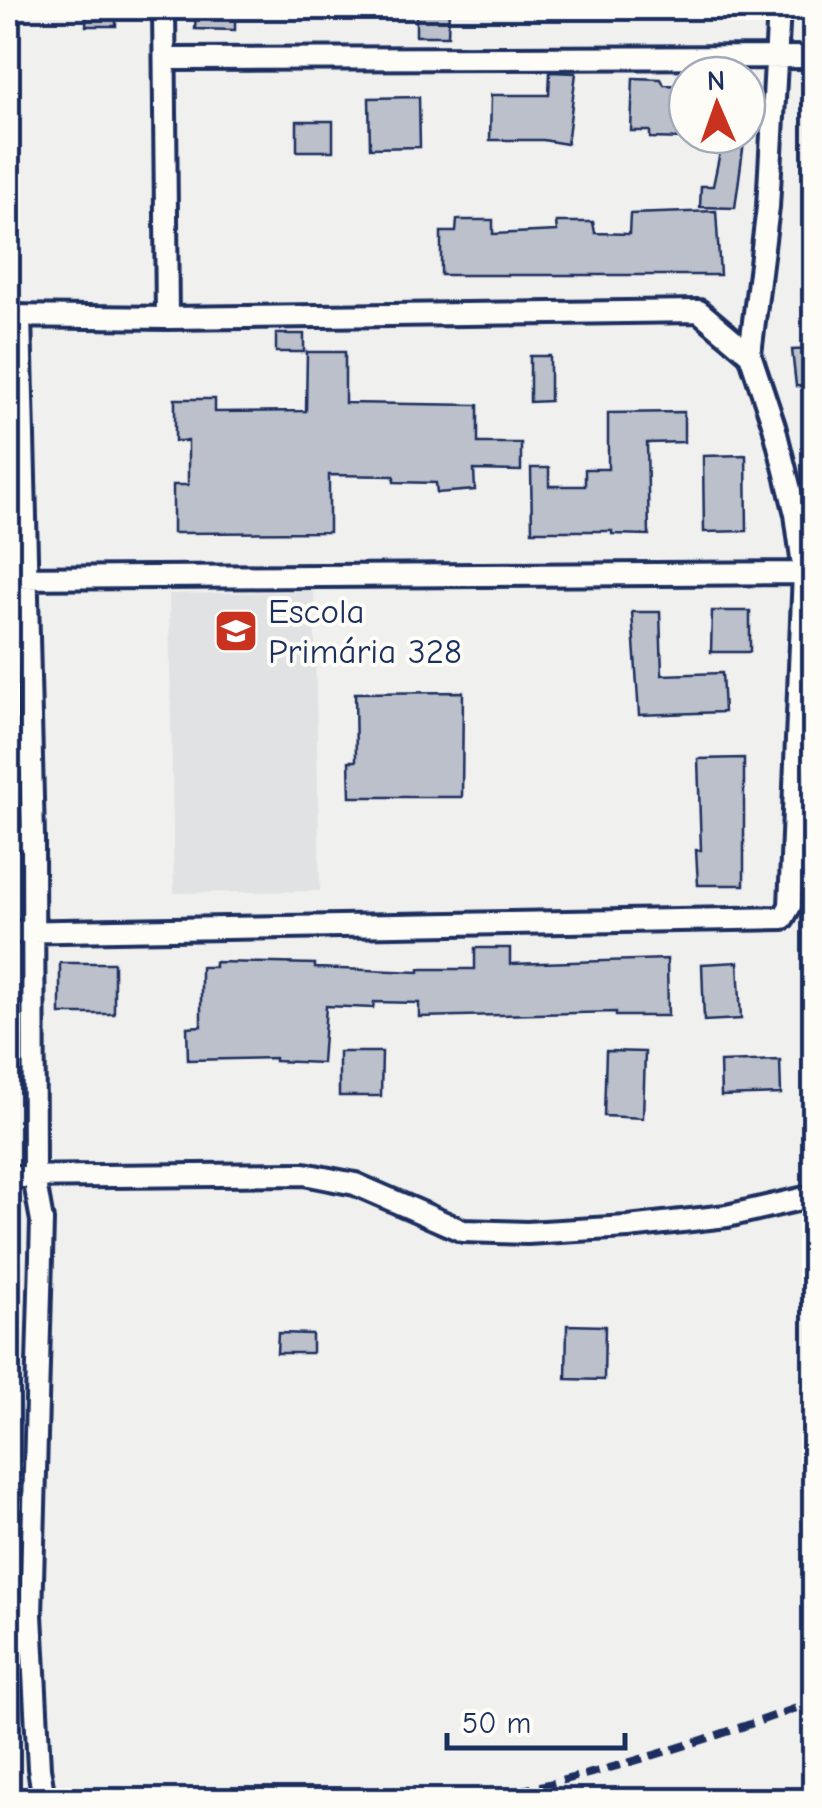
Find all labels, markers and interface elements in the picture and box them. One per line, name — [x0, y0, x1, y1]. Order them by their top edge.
north arrow — [667, 55, 767, 155]
text: N — [706, 65, 726, 97]
place label: Escola Primária 328 — [268, 591, 462, 672]
school or university icon: Escola Primária 328 — [213, 608, 259, 654]
scale bar — [447, 1688, 624, 1750]
text: 50 m — [462, 1706, 531, 1741]

